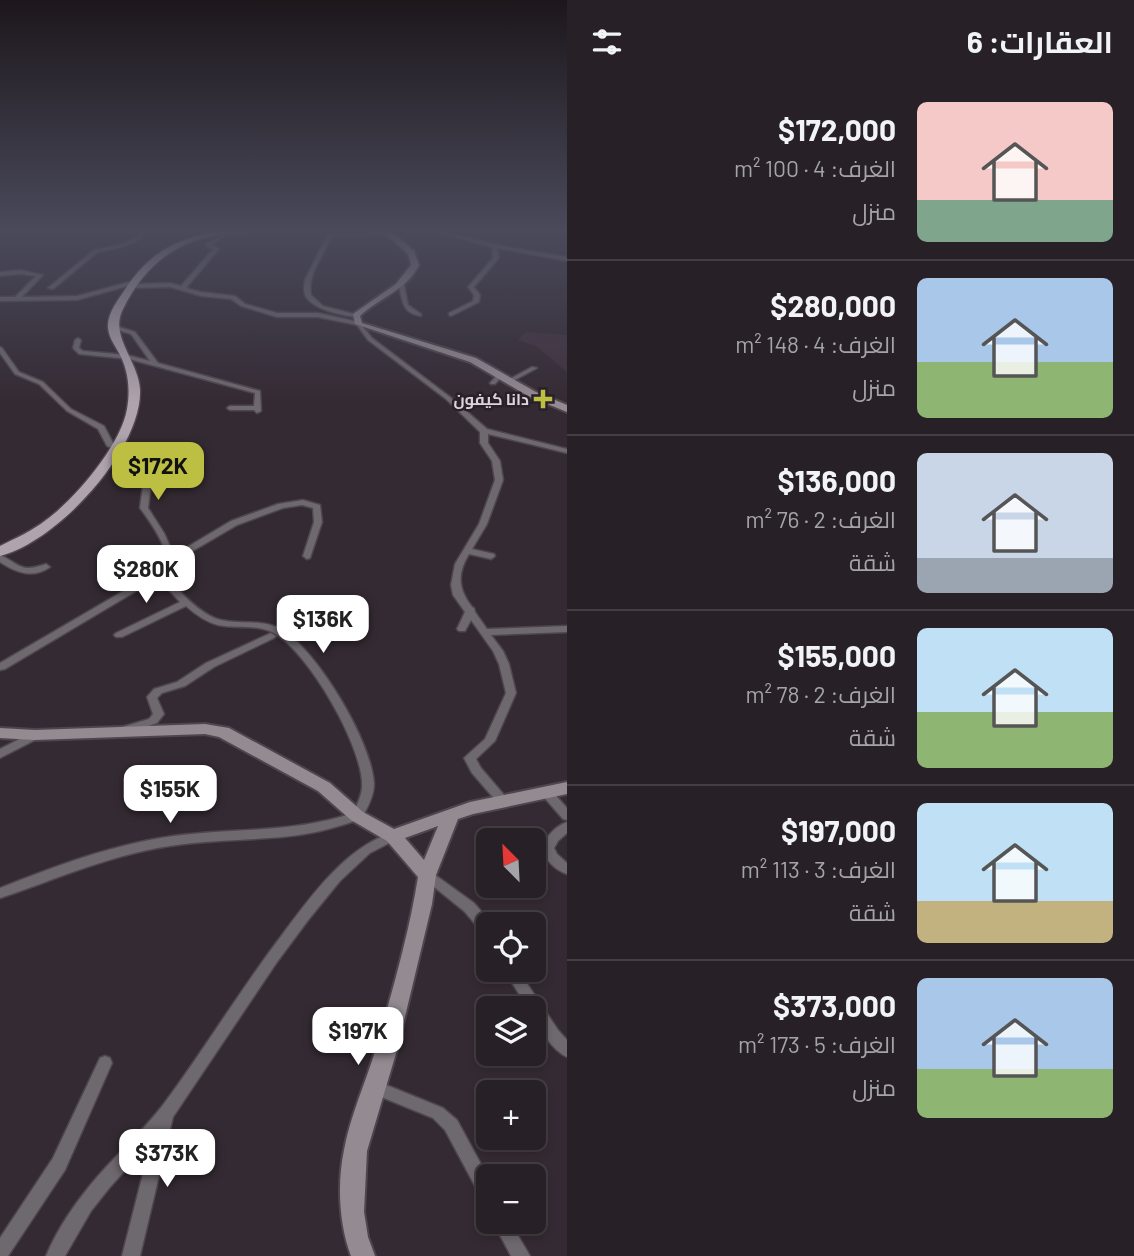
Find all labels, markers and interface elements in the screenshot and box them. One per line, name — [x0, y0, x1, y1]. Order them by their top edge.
icon: filters — [588, 23, 626, 61]
text: العقارات: 6 — [967, 23, 1113, 59]
text: $172,000 — [778, 111, 896, 147]
icon: home — [973, 130, 1057, 214]
text: الغرف: 4 · 100 m² — [734, 154, 896, 182]
text: منزل — [852, 197, 896, 225]
text: $280,000 — [770, 287, 896, 323]
icon: home — [973, 306, 1057, 390]
text: الغرف: 4 · 148 m² — [735, 330, 896, 358]
text: منزل — [852, 373, 896, 401]
place label: دانا كيفون — [453, 389, 529, 409]
marker: دانا كيفون — [535, 391, 551, 407]
pin: $172K — [109, 442, 207, 502]
text: $172K — [128, 451, 188, 479]
text: $136,000 — [777, 462, 896, 498]
icon: home — [973, 481, 1057, 565]
text: الغرف: 2 · 76 m² — [746, 505, 896, 533]
pin: $280K — [97, 546, 195, 605]
text: شقة — [849, 548, 896, 576]
text: $280K — [113, 554, 179, 582]
pin: $136K — [274, 596, 372, 655]
text: $136K — [293, 604, 353, 632]
text: $155,000 — [777, 637, 896, 673]
icon: home — [973, 656, 1057, 740]
text: الغرف: 2 · 78 m² — [745, 680, 896, 708]
text: شقة — [849, 723, 896, 751]
pin: $155K — [121, 766, 219, 825]
text: $155K — [140, 774, 200, 802]
text: $197,000 — [781, 812, 896, 848]
north arrow — [476, 828, 546, 898]
map controls — [476, 828, 546, 1234]
icon: home — [973, 831, 1057, 915]
text: الغرف: 3 · 113 m² — [741, 855, 896, 883]
text: شقة — [849, 898, 896, 926]
button: locate — [476, 912, 546, 982]
text: $373,000 — [773, 987, 896, 1023]
button: layers — [476, 996, 546, 1066]
icon: home — [973, 1006, 1057, 1090]
pin: $197K — [309, 1007, 407, 1067]
text: $197K — [328, 1016, 388, 1044]
text: الغرف: 5 · 173 m² — [738, 1030, 896, 1058]
text: منزل — [852, 1073, 896, 1101]
button: + — [476, 1080, 546, 1150]
pin: $373K — [118, 1130, 216, 1189]
text: $373K — [135, 1138, 199, 1166]
button: − — [476, 1164, 546, 1234]

